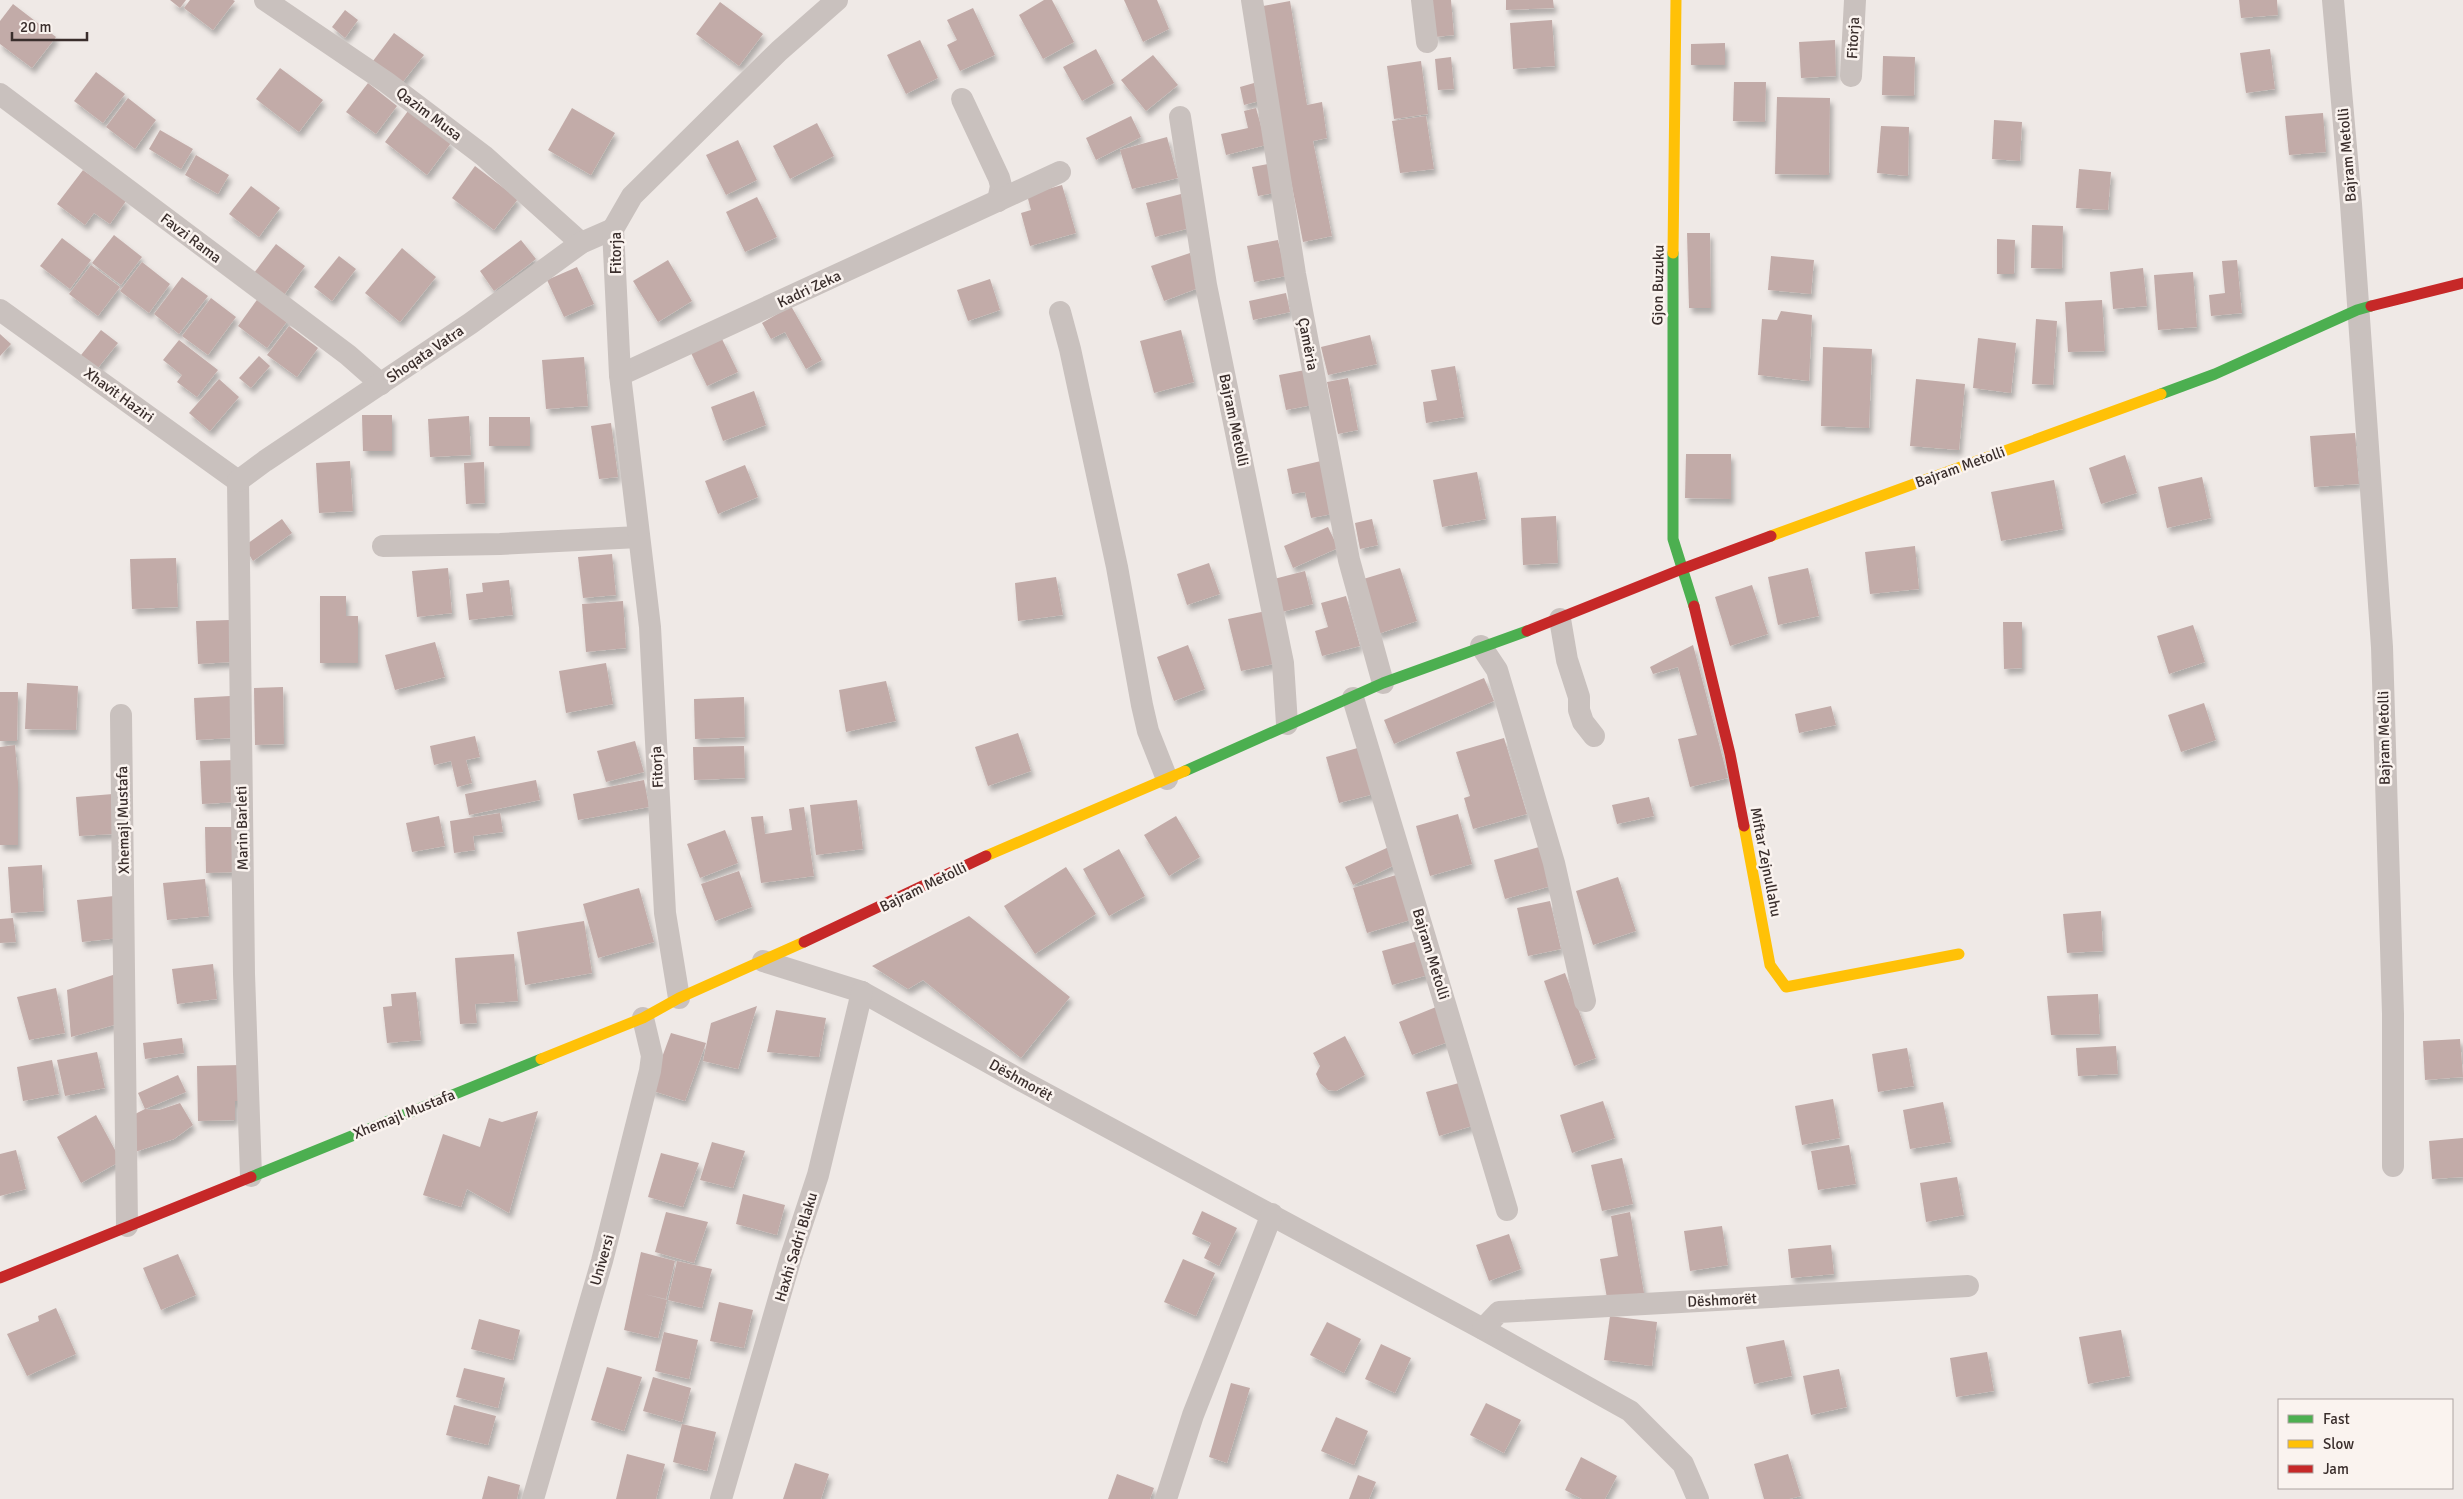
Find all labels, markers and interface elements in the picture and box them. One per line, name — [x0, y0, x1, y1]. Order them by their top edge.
scale bar — [12, 10, 88, 42]
street label: Fitorja — [1843, 16, 1863, 60]
text: 20 m — [20, 18, 51, 36]
street label: Qazim Musa — [393, 83, 465, 145]
street label: Bajram Metolli — [2334, 107, 2360, 203]
street label: Favzi Rama — [157, 209, 225, 267]
street label: Fitorja — [607, 232, 625, 274]
street label: Gjon Buzuku — [1648, 244, 1668, 326]
street label: Kadri Zeka — [774, 266, 844, 312]
street label: Çamëria — [1294, 316, 1322, 372]
street label: Shoqata Vatra — [383, 321, 467, 387]
street label: Xhavit Haziri — [81, 364, 157, 426]
street label: Bajram Metolli — [1215, 372, 1253, 468]
street label: Bajram Metolli — [1913, 442, 2007, 492]
street label: Bajram Metolli — [2374, 691, 2394, 785]
street label: Fitorja — [647, 745, 667, 789]
street label: Xhemajl Mustafa — [113, 766, 133, 874]
street label: Marin Barleti — [232, 786, 252, 870]
street label: Miftar Zejnullahu — [1747, 806, 1785, 918]
street label: Bajram Metolli — [877, 858, 969, 916]
street label: Bajram Metolli — [1409, 906, 1453, 1002]
street label: Dëshmorët — [986, 1055, 1056, 1105]
street label: Xhemajl Mustafa — [350, 1085, 458, 1143]
street label: Haxhi Sadri Blaku — [771, 1190, 821, 1304]
street label: Universi — [586, 1232, 618, 1288]
street label: Dëshmorët — [1687, 1289, 1757, 1311]
legend — [2278, 1399, 2453, 1489]
text: Fast — [2323, 1410, 2350, 1428]
text: Slow — [2323, 1435, 2354, 1453]
text: Jam — [2323, 1460, 2349, 1478]

